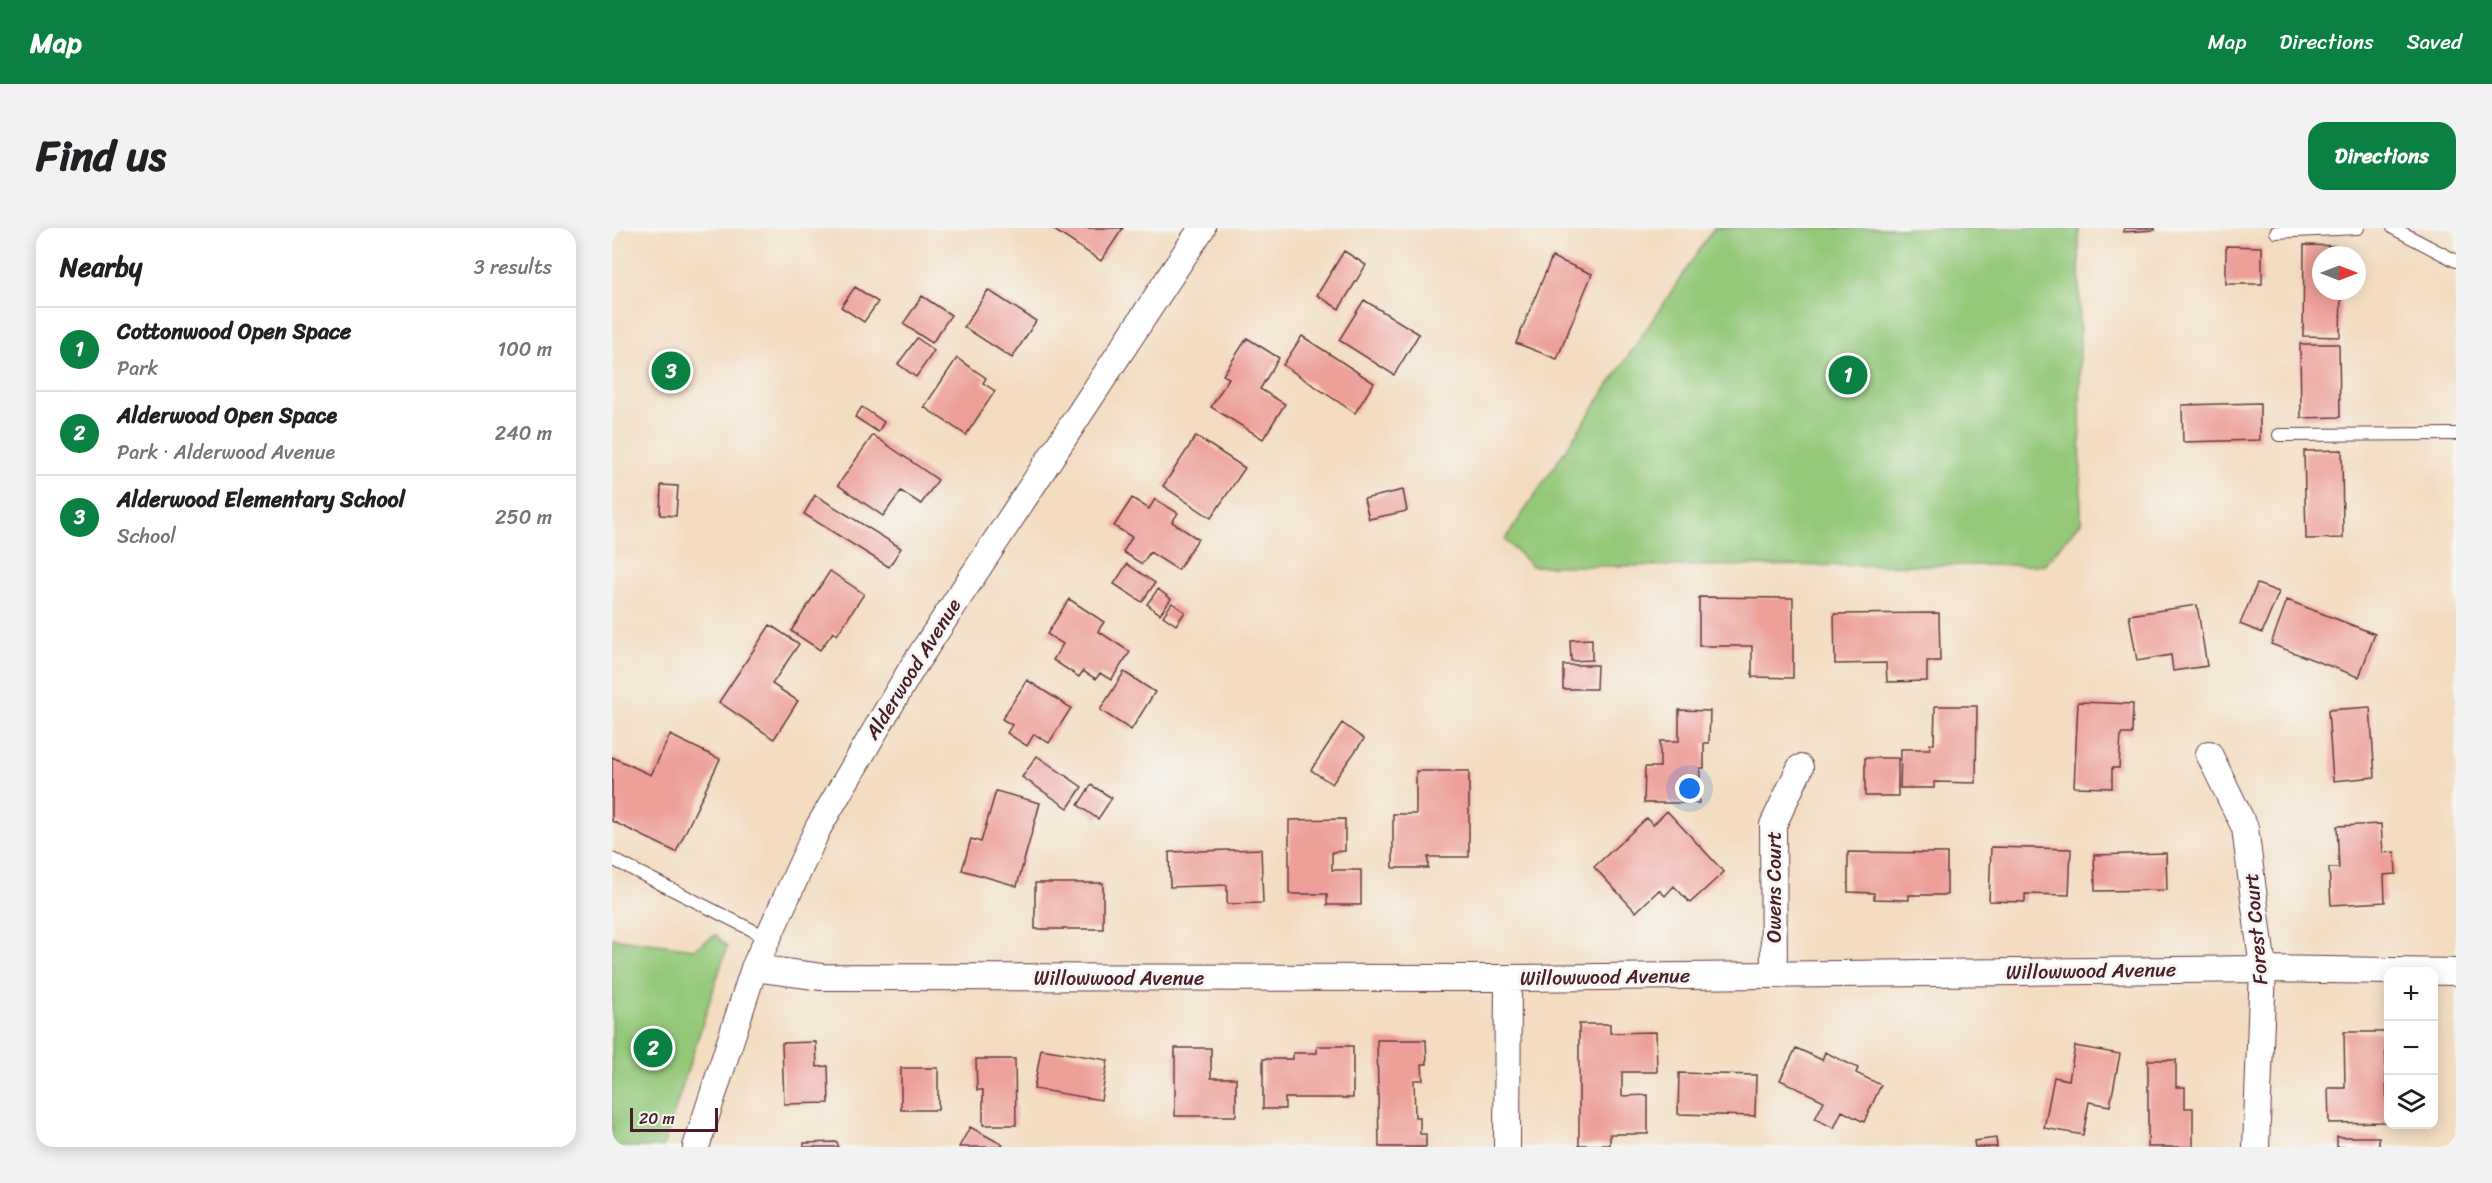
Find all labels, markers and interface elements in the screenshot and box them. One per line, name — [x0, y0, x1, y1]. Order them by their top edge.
text: Map — [30, 18, 82, 67]
text: Map — [2208, 23, 2246, 61]
text: Directions — [2279, 23, 2374, 61]
text: Saved — [2407, 23, 2462, 61]
text: Find us — [36, 119, 166, 193]
button: Directions — [2308, 122, 2456, 190]
text: Nearby — [60, 244, 142, 290]
north arrow — [2312, 246, 2366, 300]
text: 3 results — [474, 250, 552, 285]
text: Cottonwood Open Space — [117, 312, 351, 351]
text: 1 — [75, 332, 84, 367]
text: 100 m — [498, 332, 552, 367]
pin: 3 — [652, 348, 690, 394]
text: Park — [117, 351, 158, 386]
pin: 1 — [1828, 352, 1868, 398]
text: Alderwood Open Space — [117, 396, 337, 435]
text: 2 — [74, 416, 85, 451]
text: 240 m — [495, 416, 552, 451]
text: Park · Alderwood Avenue — [117, 435, 335, 470]
text: Alderwood Elementary School — [117, 480, 405, 519]
text: 3 — [74, 500, 85, 535]
text: 250 m — [495, 500, 552, 535]
text: School — [117, 519, 176, 554]
street label: Alderwood Avenue — [855, 591, 971, 748]
your location — [1675, 774, 1704, 803]
street label: Owens Court — [1757, 831, 1792, 943]
street label: Forest Court — [2234, 871, 2278, 986]
street label: Willowwood Avenue — [2005, 952, 2177, 990]
street label: Willowwood Avenue — [1519, 958, 1691, 996]
street label: Willowwood Avenue — [1034, 961, 1204, 996]
map controls — [2384, 967, 2438, 1129]
button: + — [2384, 967, 2438, 1021]
button: − — [2384, 1021, 2438, 1075]
pin: 2 — [634, 1026, 672, 1070]
button: layers — [2384, 1075, 2438, 1129]
text: 20 m — [639, 1104, 675, 1133]
scale bar — [630, 1105, 718, 1132]

